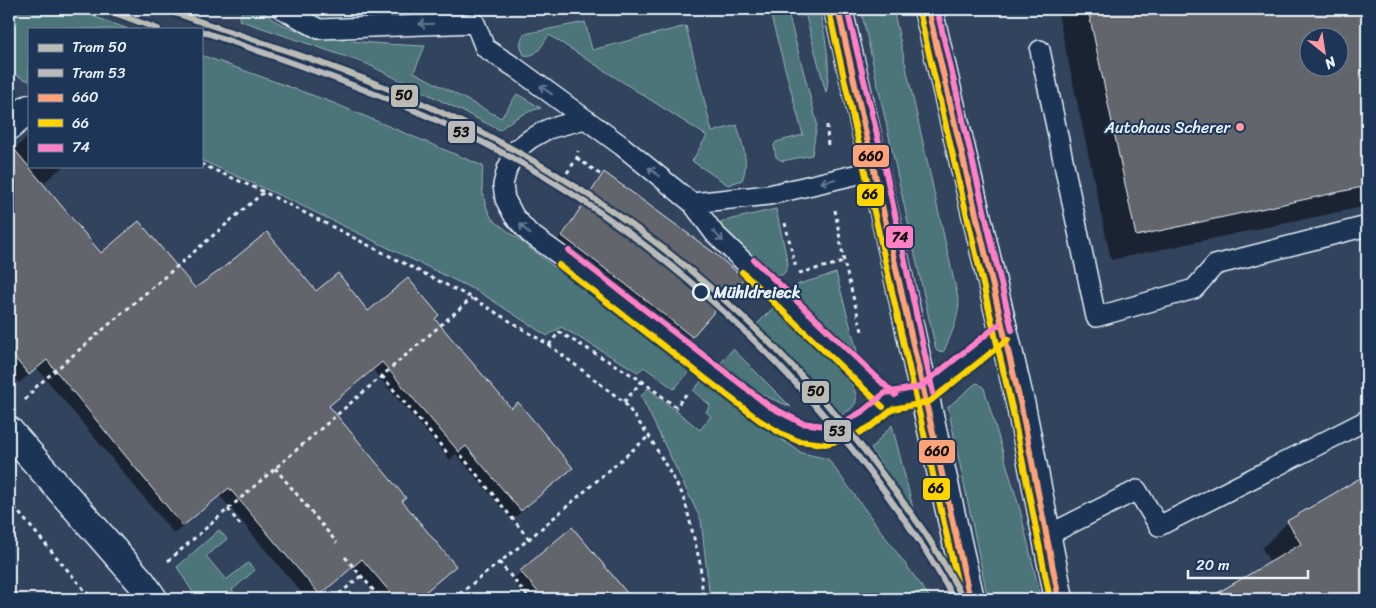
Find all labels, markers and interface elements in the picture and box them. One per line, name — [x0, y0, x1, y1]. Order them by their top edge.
one-way arrow — [418, 20, 434, 29]
legend — [28, 28, 202, 168]
north arrow — [1298, 28, 1348, 78]
text: Tram 50 — [72, 34, 127, 60]
text: N — [1320, 49, 1342, 76]
text: Tram 53 — [72, 60, 126, 86]
text: 50 — [395, 83, 413, 108]
text: 660 — [72, 84, 99, 110]
line badge: 50 — [390, 84, 419, 108]
one-way arrow — [539, 85, 553, 95]
text: 66 — [72, 110, 89, 136]
place label: Autohaus Scherer — [1104, 113, 1231, 142]
line badge: 53 — [447, 120, 476, 144]
text: 53 — [453, 120, 469, 145]
marker: Autohaus Scherer — [1234, 121, 1246, 133]
text: 74 — [72, 134, 90, 160]
line badge: 660 — [852, 144, 890, 168]
text: 660 — [858, 144, 884, 169]
one-way arrow — [648, 166, 661, 177]
one-way arrow — [821, 177, 837, 186]
text: 66 — [861, 182, 878, 207]
line badge: 66 — [856, 183, 885, 207]
one-way arrow — [519, 222, 531, 235]
line badge: 74 — [885, 225, 914, 249]
text: 74 — [892, 225, 909, 250]
one-way arrow — [712, 230, 724, 242]
place label: Mühldreieck — [713, 278, 801, 307]
marker: Mühldreieck — [692, 283, 710, 301]
text: 50 — [807, 379, 825, 404]
line badge: 50 — [801, 380, 830, 404]
line badge: 53 — [823, 419, 852, 443]
text: 53 — [829, 419, 845, 444]
line badge: 660 — [918, 439, 956, 464]
text: 660 — [924, 439, 950, 464]
text: 66 — [927, 476, 944, 501]
line badge: 66 — [922, 477, 951, 501]
scale bar — [1188, 548, 1308, 580]
text: 20 m — [1196, 552, 1230, 578]

